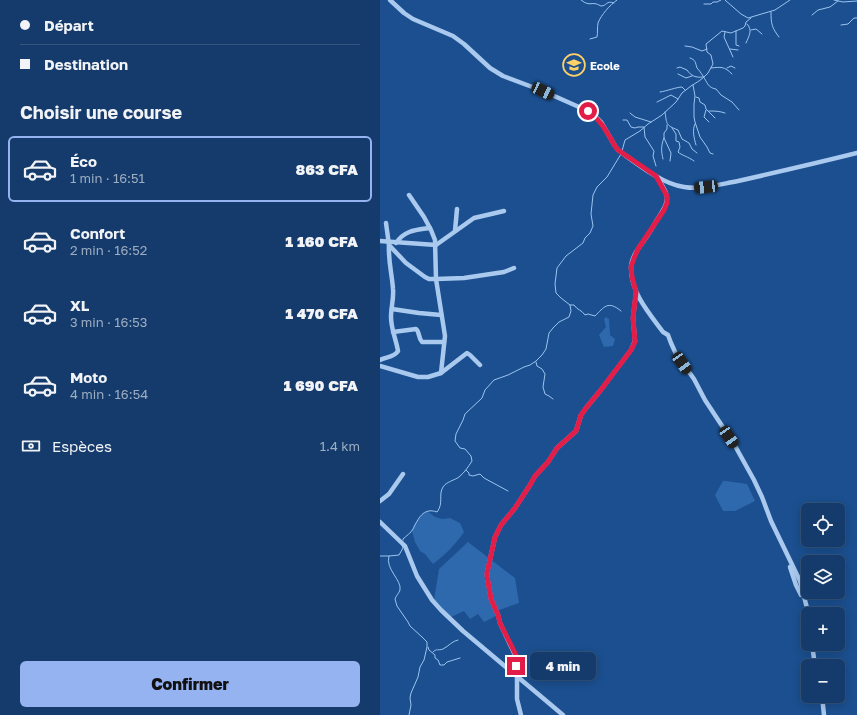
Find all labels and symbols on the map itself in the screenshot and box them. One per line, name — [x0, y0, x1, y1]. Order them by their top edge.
school or university icon: Ecole — [561, 52, 587, 78]
place label: Ecole — [590, 59, 620, 72]
car — [530, 80, 556, 102]
route start — [579, 102, 597, 120]
car — [693, 180, 719, 194]
car — [670, 350, 694, 376]
car — [717, 424, 741, 450]
callout: 4 min — [530, 652, 596, 680]
route end — [507, 657, 525, 675]

